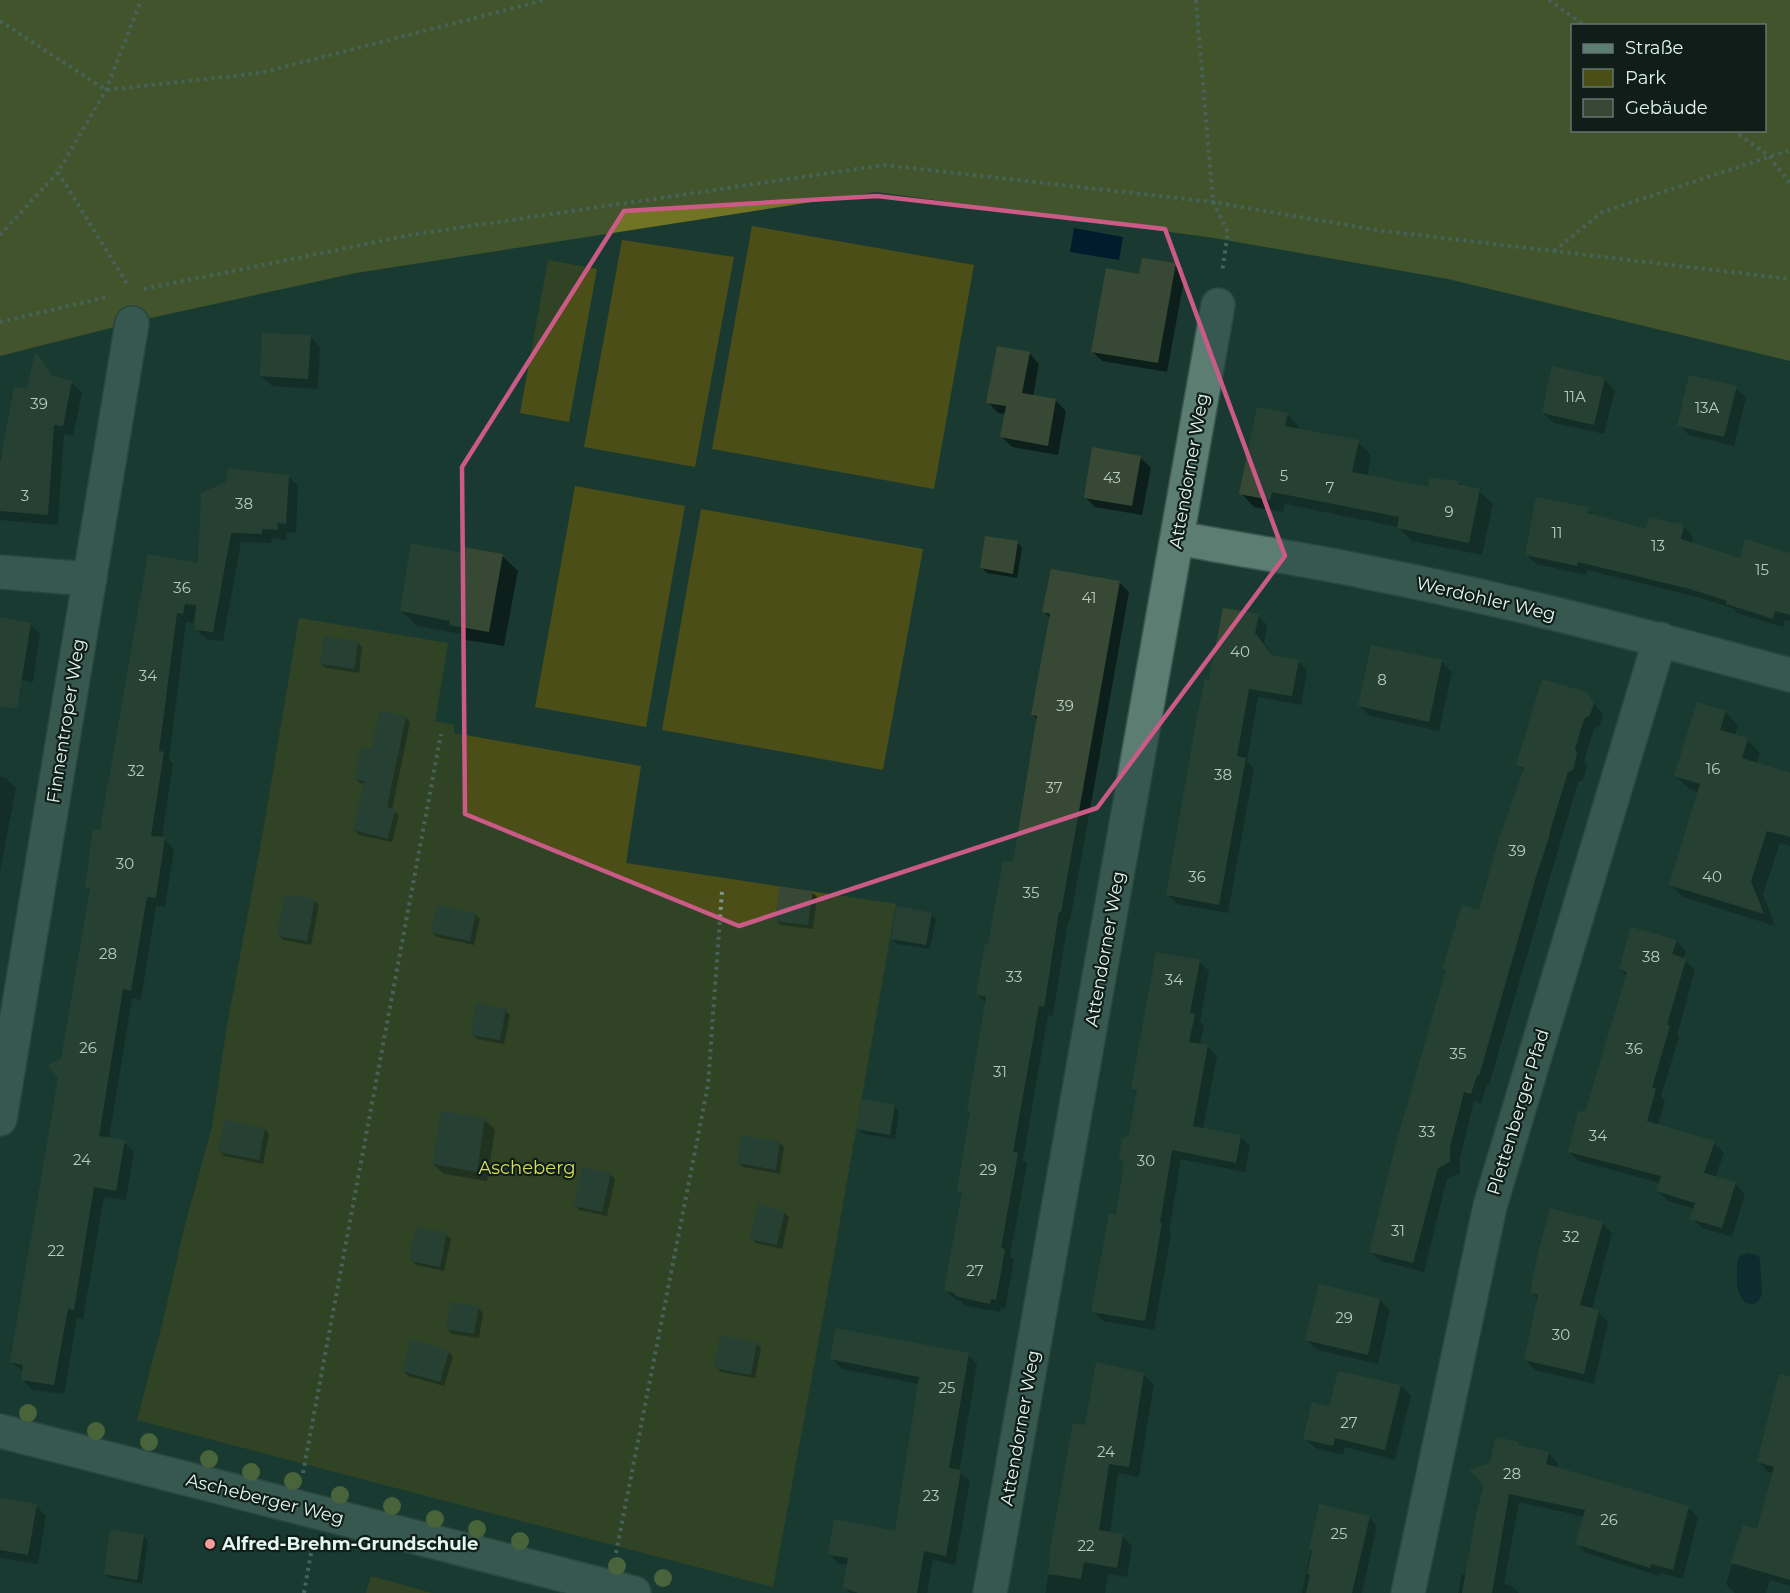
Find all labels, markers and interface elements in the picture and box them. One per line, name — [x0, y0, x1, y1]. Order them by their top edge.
legend — [1571, 24, 1766, 132]
text: Straße — [1625, 37, 1684, 59]
text: Park — [1625, 67, 1666, 89]
text: Gebäude — [1625, 97, 1708, 119]
house number: 11A — [1564, 387, 1586, 406]
street label: Attendorner Weg — [1164, 391, 1214, 551]
house number: 39 — [30, 394, 48, 413]
house number: 13A — [1695, 398, 1720, 417]
house number: 5 — [1280, 466, 1288, 485]
house number: 43 — [1103, 468, 1121, 487]
house number: 7 — [1326, 478, 1335, 497]
house number: 3 — [21, 486, 29, 505]
house number: 38 — [235, 494, 253, 513]
house number: 9 — [1444, 502, 1454, 521]
house number: 11 — [1552, 523, 1562, 542]
house number: 13 — [1651, 536, 1665, 555]
house number: 15 — [1755, 560, 1769, 579]
street label: Werdohler Weg — [1414, 572, 1558, 626]
house number: 36 — [173, 578, 191, 597]
house number: 41 — [1082, 588, 1096, 607]
street label: Finnentroper Weg — [42, 637, 90, 805]
house number: 40 — [1230, 642, 1250, 661]
house number: 34 — [139, 666, 157, 685]
house number: 8 — [1377, 670, 1387, 689]
house number: 39 — [1056, 696, 1074, 715]
house number: 16 — [1706, 759, 1720, 778]
house number: 32 — [128, 761, 144, 780]
house number: 38 — [1214, 765, 1232, 784]
house number: 37 — [1045, 778, 1063, 797]
house number: 39 — [1508, 841, 1526, 860]
house number: 30 — [116, 854, 134, 873]
house number: 36 — [1188, 867, 1206, 886]
house number: 40 — [1702, 867, 1722, 886]
street label: Attendorner Weg — [1080, 869, 1130, 1029]
house number: 35 — [1023, 883, 1039, 902]
house number: 28 — [99, 944, 117, 963]
house number: 38 — [1642, 947, 1660, 966]
house number: 33 — [1006, 967, 1022, 986]
house number: 34 — [1165, 970, 1183, 989]
street label: Plettenberger Pfad — [1482, 1026, 1554, 1198]
house number: 26 — [79, 1038, 97, 1057]
house number: 36 — [1625, 1039, 1643, 1058]
house number: 35 — [1450, 1044, 1466, 1063]
house number: 31 — [993, 1062, 1007, 1081]
house number: 33 — [1419, 1122, 1435, 1141]
house number: 34 — [1589, 1126, 1607, 1145]
house number: 24 — [73, 1150, 91, 1169]
house number: 30 — [1137, 1151, 1155, 1170]
park label: Ascheberg — [478, 1157, 576, 1179]
house number: 29 — [979, 1160, 997, 1179]
house number: 31 — [1391, 1221, 1405, 1240]
house number: 32 — [1563, 1227, 1579, 1246]
house number: 22 — [47, 1241, 65, 1260]
house number: 27 — [966, 1261, 984, 1280]
house number: 29 — [1335, 1308, 1353, 1327]
house number: 30 — [1552, 1325, 1570, 1344]
street label: Attendorner Weg — [995, 1348, 1045, 1508]
house number: 25 — [938, 1378, 956, 1397]
house number: 27 — [1340, 1413, 1358, 1432]
house number: 24 — [1097, 1442, 1115, 1461]
house number: 28 — [1503, 1464, 1521, 1483]
street label: Ascheberger Weg — [184, 1469, 346, 1529]
house number: 23 — [923, 1486, 939, 1505]
house number: 26 — [1600, 1510, 1618, 1529]
house number: 25 — [1330, 1524, 1348, 1543]
place label: Alfred-Brehm-Grundschule — [221, 1533, 478, 1555]
house number: 22 — [1077, 1536, 1095, 1555]
marker: Alfred-Brehm-Grundschule — [203, 1537, 217, 1551]

